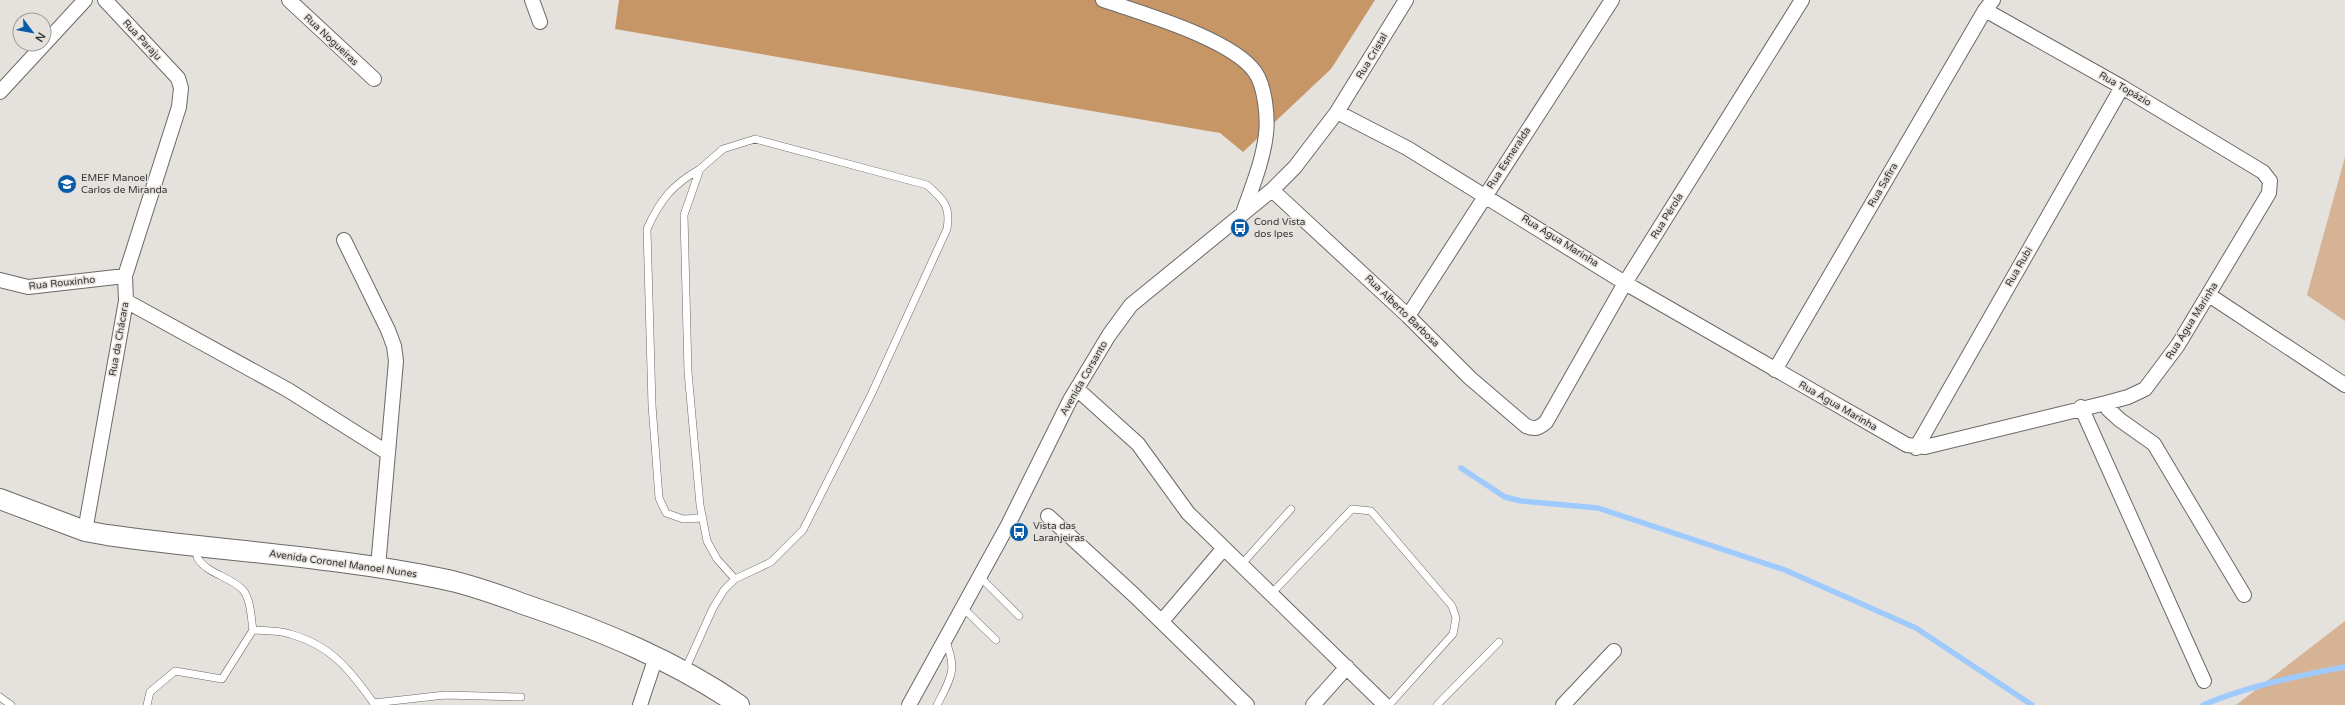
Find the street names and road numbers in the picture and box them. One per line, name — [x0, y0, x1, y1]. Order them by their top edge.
street label: Rua Nogueiras — [301, 12, 361, 68]
street label: Rua Paraju — [120, 17, 164, 63]
street label: Rua Cristal — [1354, 31, 1390, 81]
street label: Rua Topázio — [2097, 69, 2153, 109]
street label: Rua Esmeralda — [1485, 125, 1533, 191]
street label: Rua Safira — [1866, 161, 1900, 209]
street label: Rua Pérola — [1648, 191, 1686, 241]
street label: Rua Água Marinha — [1519, 212, 1601, 270]
street label: Rua Rubi — [2003, 245, 2035, 289]
street label: Rua Alberto Barbosa — [1362, 272, 1442, 350]
street label: Rua Rouxinho — [28, 274, 96, 292]
street label: Rua Água Marinha — [2163, 280, 2221, 362]
street label: Rua da Chácara — [107, 301, 131, 377]
street label: Avenida Corsanto — [1058, 339, 1110, 417]
street label: Rua Água Marinha — [1797, 379, 1879, 433]
street label: Avenida Coronel Manoel Nunes — [268, 548, 418, 580]

